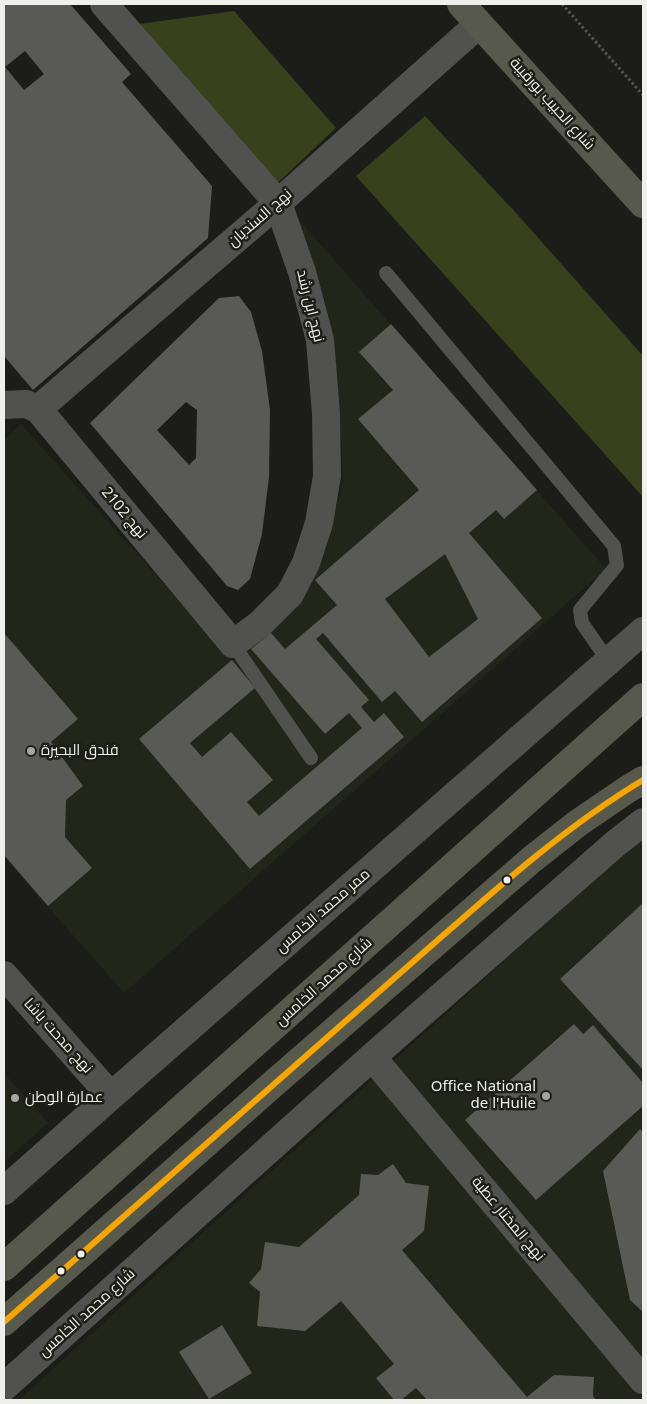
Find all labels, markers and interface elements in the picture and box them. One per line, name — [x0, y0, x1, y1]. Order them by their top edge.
street label: شارع الحبيب بورقيبة — [506, 54, 598, 154]
street label: نهج السنديان — [224, 185, 296, 251]
street label: نهج ابن رشد — [292, 268, 328, 344]
street label: نهج 2102 — [97, 484, 151, 542]
place label: فندق البحيرة — [41, 742, 119, 760]
marker: فندق البحيرة — [25, 745, 37, 757]
street label: ممر محمد الخامس — [272, 865, 374, 957]
unlabelled marker — [502, 875, 512, 885]
street label: شارع محمد الخامس — [272, 934, 376, 1030]
street label: نهج مدحت باشا — [20, 995, 96, 1077]
place label: Office National de l'Huile — [431, 1078, 536, 1113]
place label: عمارة الوطن — [25, 1089, 103, 1107]
marker: Office National de l'Huile — [540, 1090, 552, 1102]
marker: عمارة الوطن — [9, 1092, 21, 1104]
street label: نهج المختار عطية — [468, 1173, 548, 1265]
unlabelled marker — [76, 1249, 86, 1259]
street label: شارع محمد الخامس — [35, 1265, 139, 1361]
unlabelled marker — [56, 1266, 66, 1276]

